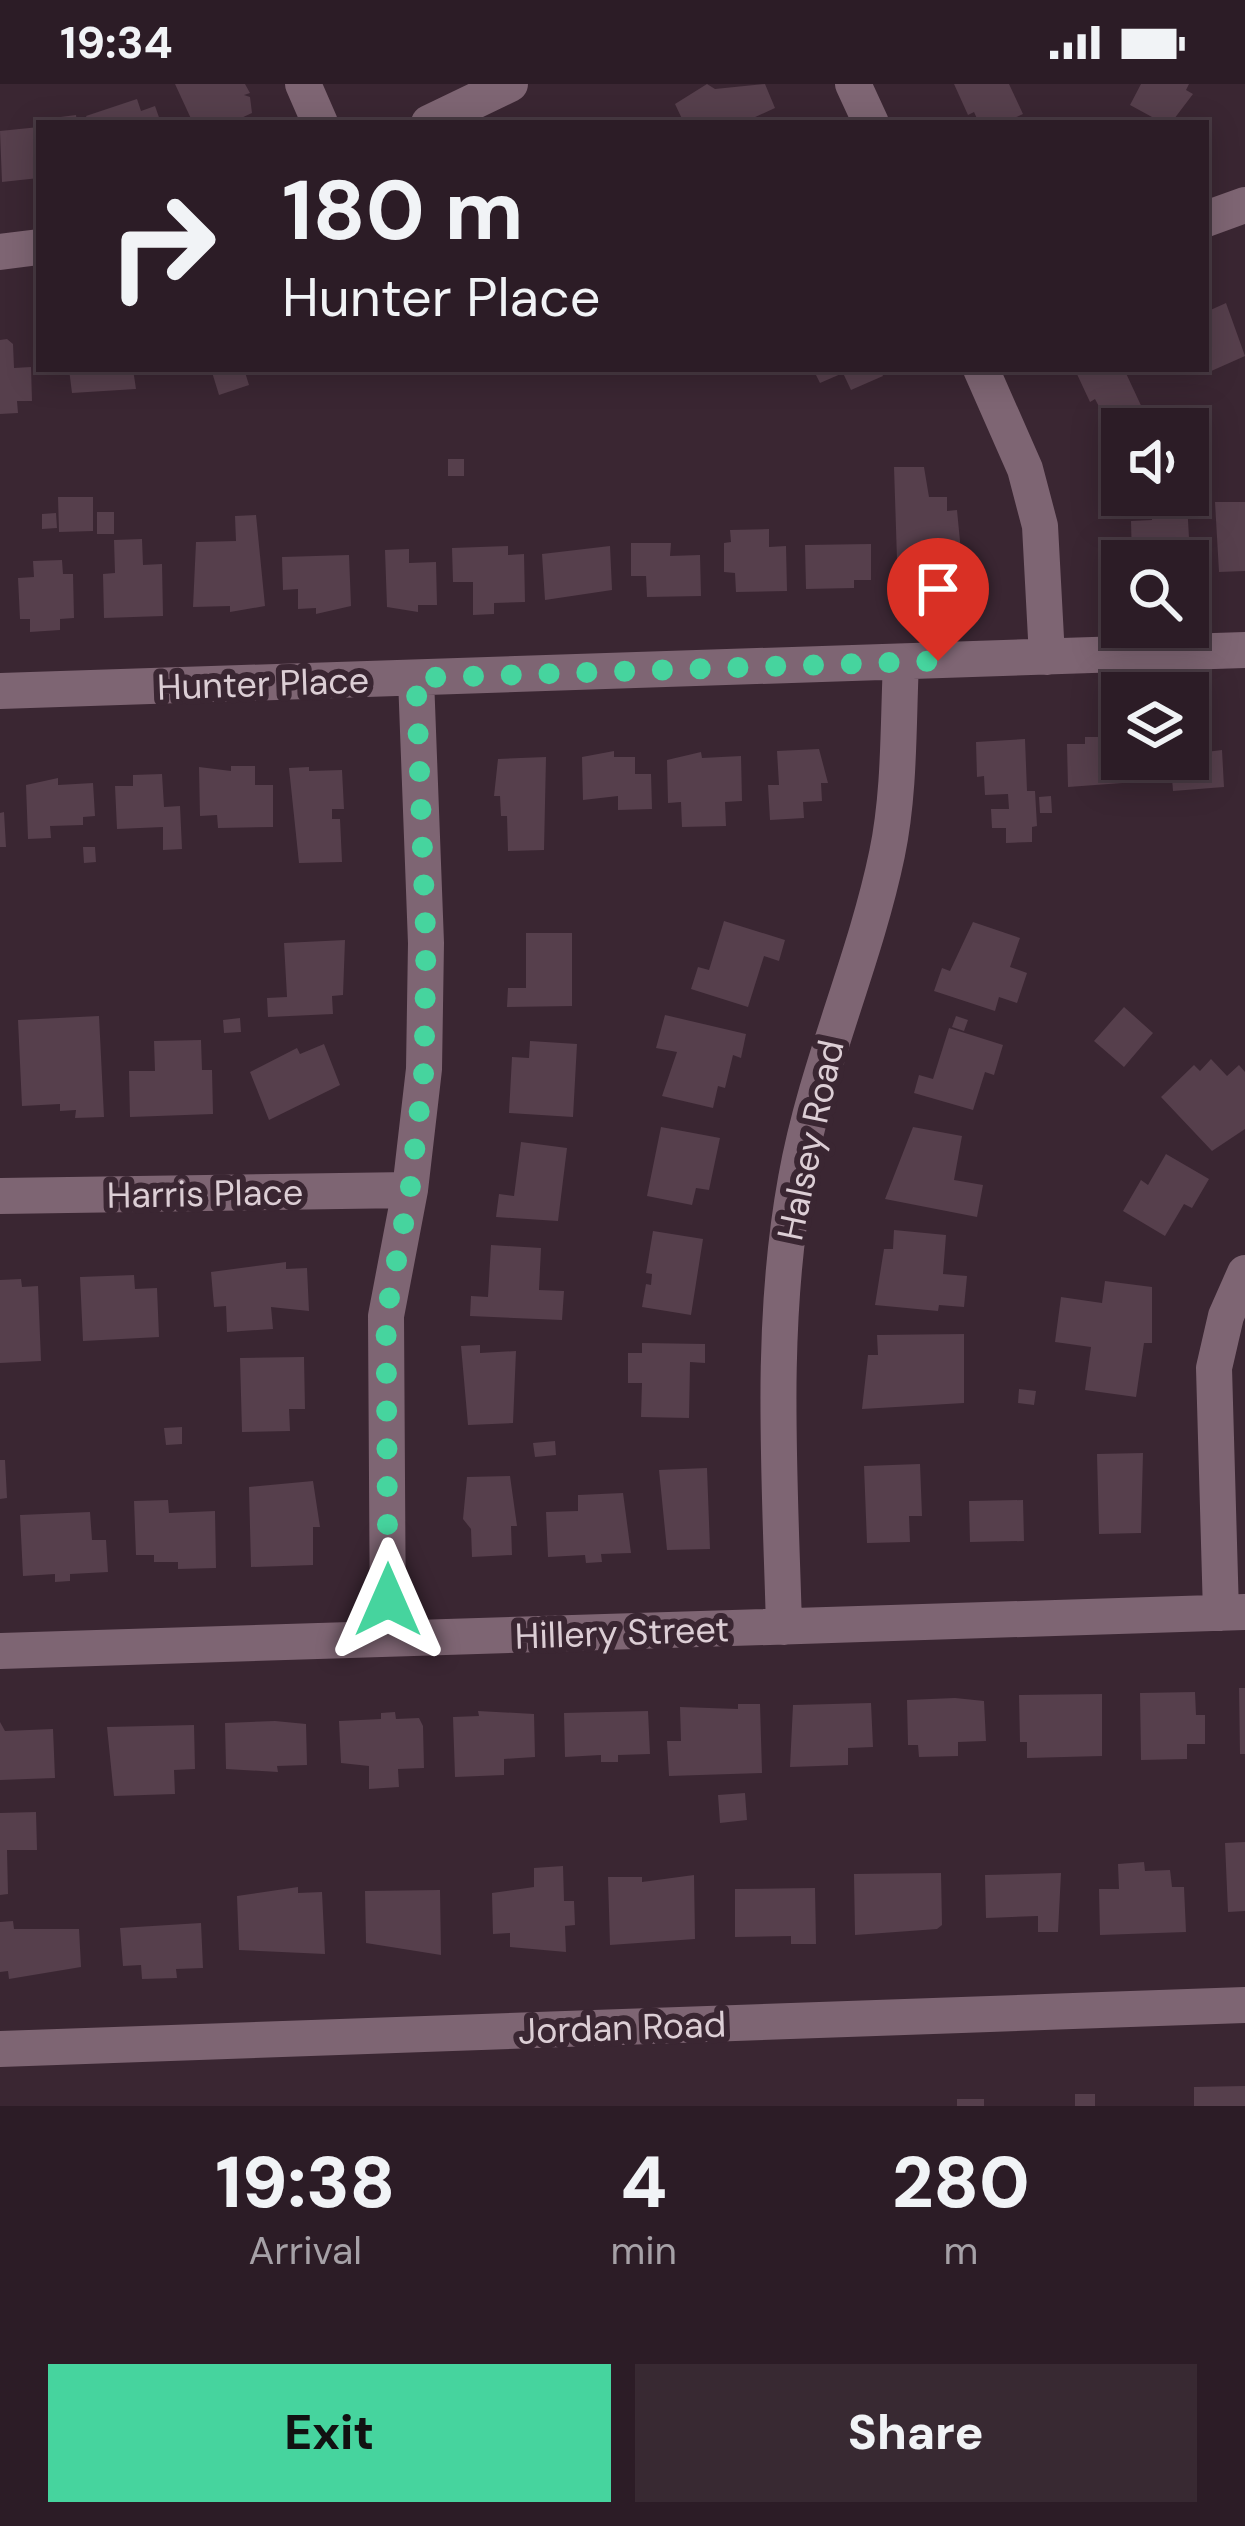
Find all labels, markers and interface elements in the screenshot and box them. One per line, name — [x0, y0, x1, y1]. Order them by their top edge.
text: 19:34 — [60, 13, 173, 72]
text: 180 m — [282, 156, 524, 265]
icon: right — [84, 168, 240, 324]
text: Hunter Place — [282, 262, 600, 333]
map controls — [1101, 408, 1209, 780]
button: sound — [1101, 408, 1209, 516]
pin — [887, 538, 989, 661]
button: search — [1101, 540, 1209, 648]
icon: arrive — [905, 556, 971, 622]
street label: Hunter Place — [156, 656, 370, 711]
button: layers — [1101, 672, 1209, 780]
street label: Halsey Road — [766, 1036, 855, 1244]
street label: Harris Place — [106, 1168, 304, 1219]
position arrow — [325, 1537, 451, 1663]
street label: Hillery Street — [514, 1605, 730, 1660]
street label: Jordan Road — [517, 2000, 727, 2055]
text: 19:38 — [215, 2136, 395, 2229]
text: 4 — [620, 2136, 667, 2229]
text: 280 — [892, 2136, 1030, 2229]
text: Arrival — [248, 2225, 362, 2276]
text: min — [610, 2225, 677, 2276]
text: m — [944, 2225, 978, 2276]
button: Exit — [48, 2364, 611, 2502]
button: Share — [635, 2364, 1197, 2502]

